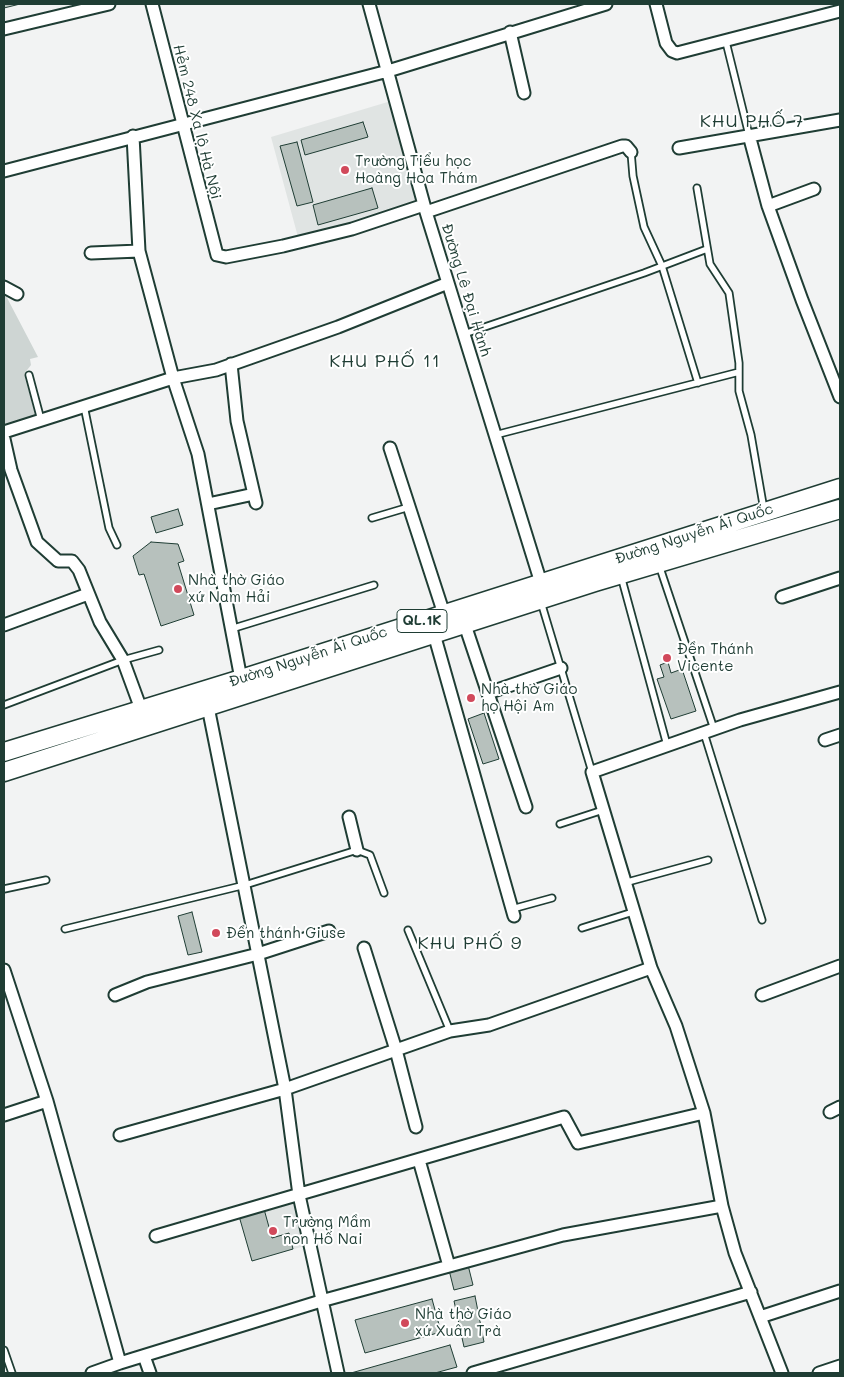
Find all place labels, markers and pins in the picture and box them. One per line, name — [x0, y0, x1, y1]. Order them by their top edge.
place label: Trường Tiểu học Hoàng Hoa Thám — [355, 152, 478, 187]
marker: Trường Tiểu học Hoàng Hoa Thám — [339, 164, 351, 176]
place label: Nhà thờ Giáo xứ Nam Hải — [188, 571, 284, 606]
marker: Nhà thờ Giáo xứ Nam Hải — [172, 583, 184, 595]
place label: Đền Thánh Vicente — [677, 640, 753, 675]
marker: Đền Thánh Vicente — [661, 652, 673, 664]
place label: Nhà thờ Giáo họ Hội Am — [481, 680, 577, 715]
marker: Nhà thờ Giáo họ Hội Am — [465, 692, 477, 704]
place label: Đền thánh Giuse — [226, 924, 346, 942]
marker: Đền thánh Giuse — [210, 927, 222, 939]
place label: Trường Mầm non Hố Nai — [283, 1213, 371, 1248]
marker: Trường Mầm non Hố Nai — [267, 1225, 279, 1237]
place label: Nhà thờ Giáo xứ Xuân Trà — [415, 1305, 511, 1340]
marker: Nhà thờ Giáo xứ Xuân Trà — [399, 1317, 411, 1329]

